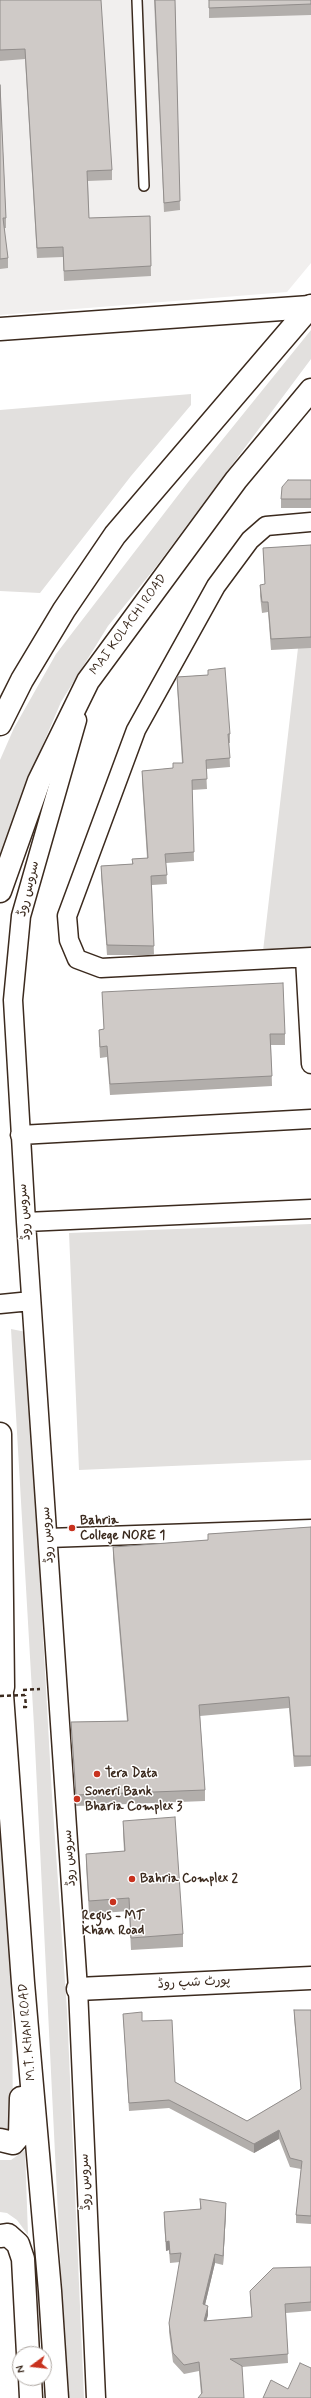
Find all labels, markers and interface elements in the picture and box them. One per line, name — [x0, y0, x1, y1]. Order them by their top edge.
street label: MAI KOLACHI ROAD — [87, 571, 171, 679]
street label: سروس روڈ — [15, 859, 43, 919]
street label: سروس روڈ — [15, 1183, 35, 1241]
street label: سروس روڈ — [38, 1506, 58, 1564]
place label: Bahria College NORE 1 — [80, 1513, 165, 1544]
marker: Bahria College NORE 1 — [67, 1523, 77, 1533]
place label: Tera Data — [105, 1766, 158, 1782]
marker: Tera Data — [92, 1769, 102, 1779]
place label: Soneri Bank Bharia Complex 3 — [85, 1784, 182, 1815]
marker: Soneri Bank Bharia Complex 3 — [72, 1794, 82, 1804]
street label: سروس روڈ — [60, 1829, 80, 1887]
place label: Bahria Complex 2 — [140, 1871, 238, 1887]
marker: Bahria Complex 2 — [127, 1874, 137, 1884]
marker: Regus - MT Khan Road — [108, 1897, 118, 1907]
place label: Regus - MT Khan Road — [82, 1908, 144, 1939]
street label: پورٹ شپ روڈ — [157, 1973, 231, 1993]
street label: M.T. KHAN ROAD — [16, 1983, 40, 2081]
street label: سروس روڈ — [77, 2153, 95, 2211]
north arrow — [12, 2346, 52, 2386]
text: N — [14, 2364, 29, 2374]

